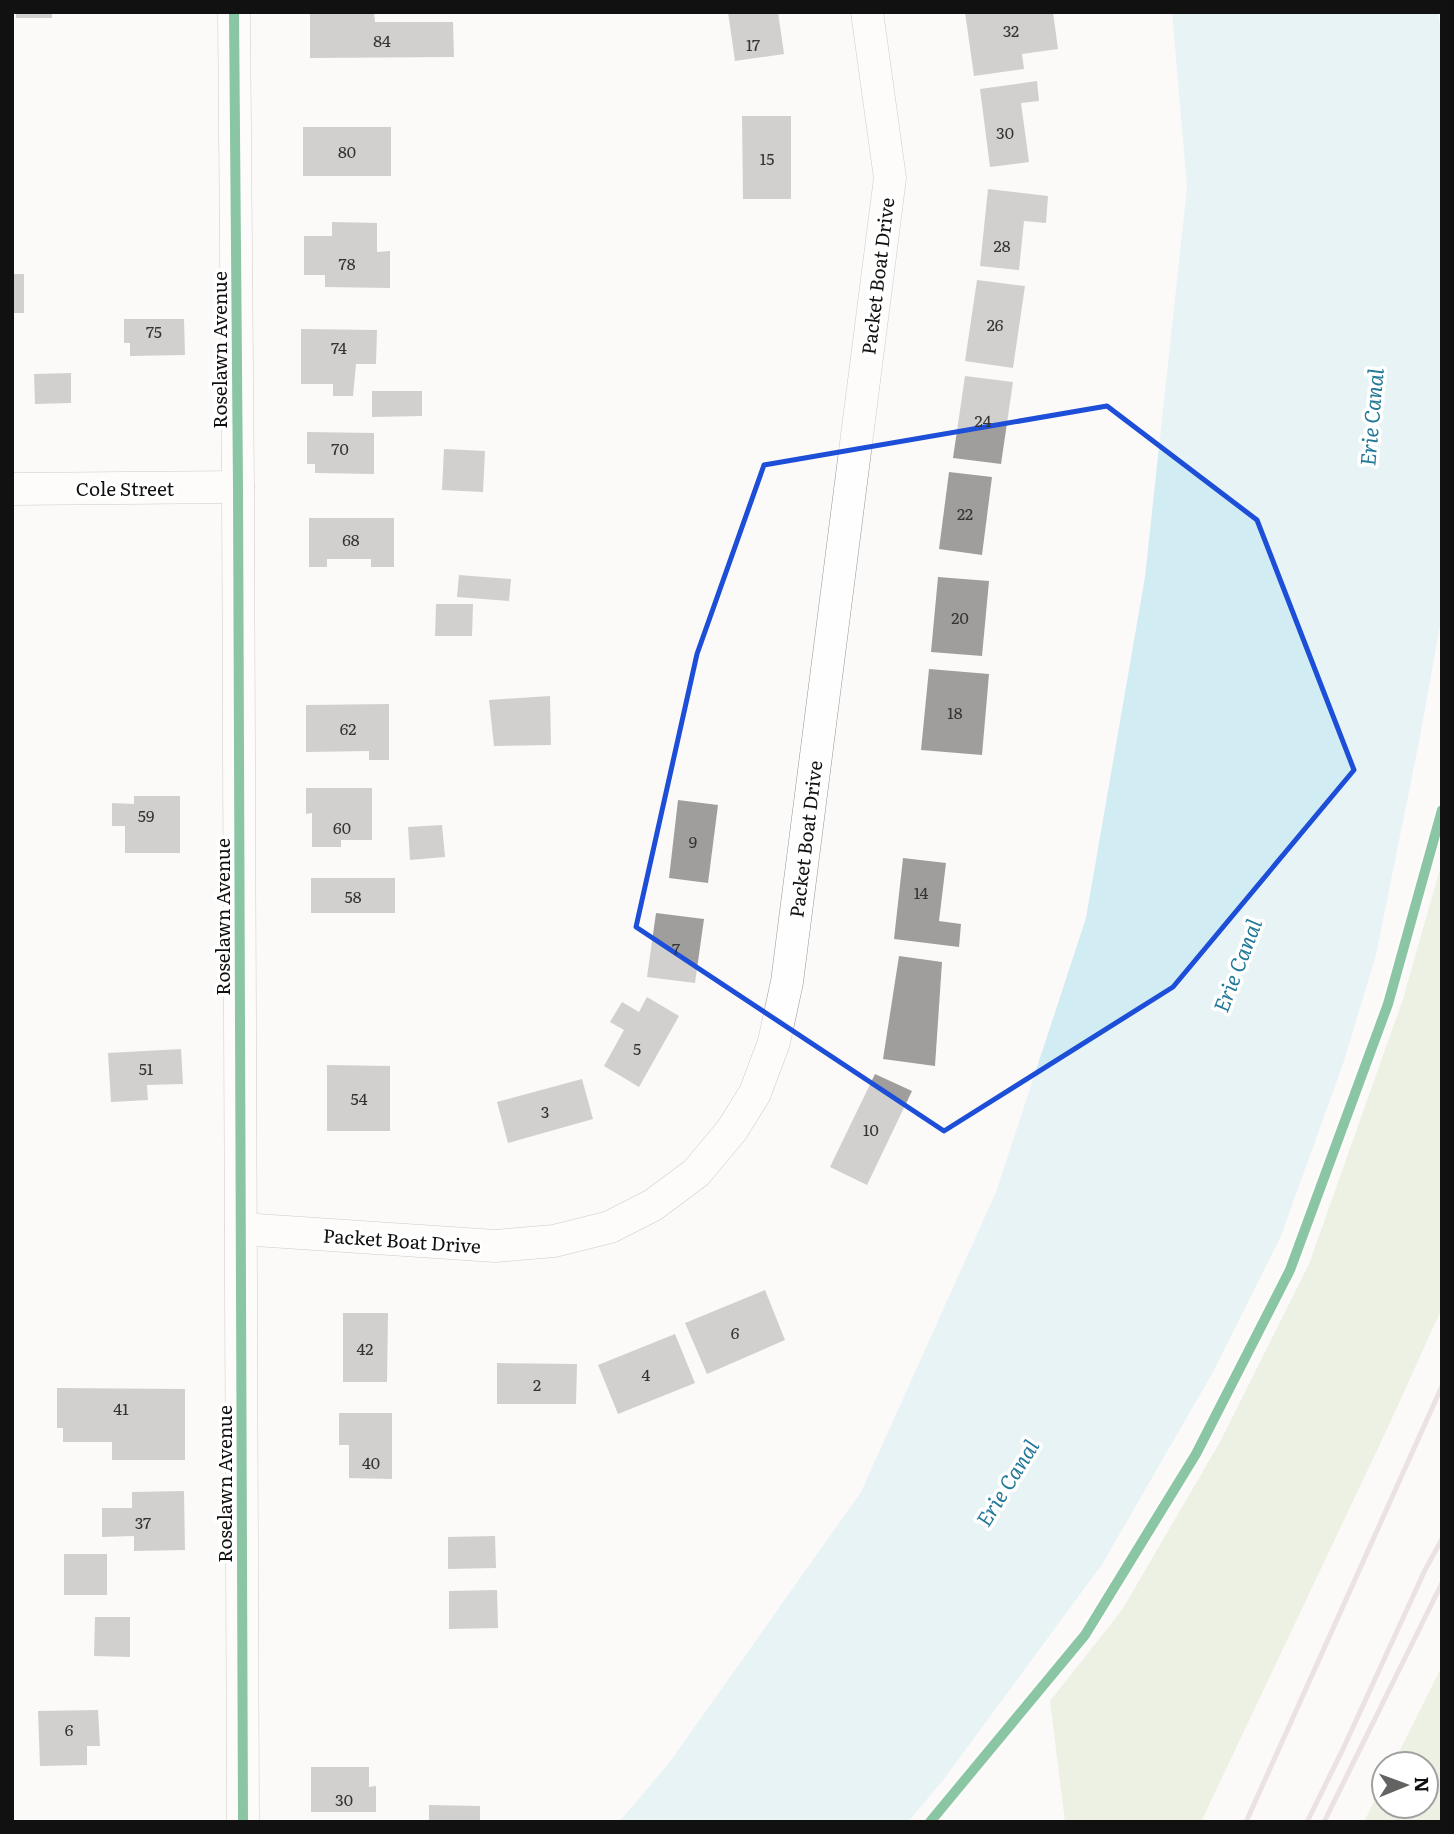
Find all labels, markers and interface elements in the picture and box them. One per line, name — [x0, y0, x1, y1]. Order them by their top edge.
house number: 32 — [1003, 18, 1019, 42]
house number: 84 — [373, 28, 391, 52]
house number: 17 — [746, 32, 760, 56]
house number: 30 — [996, 120, 1014, 144]
house number: 80 — [338, 139, 356, 163]
house number: 15 — [760, 146, 774, 170]
street label: Packet Boat Drive — [853, 196, 901, 356]
house number: 28 — [994, 233, 1011, 257]
house number: 78 — [339, 251, 356, 275]
street label: Roselawn Avenue — [205, 271, 233, 429]
house number: 26 — [987, 312, 1004, 336]
house number: 75 — [146, 319, 162, 343]
house number: 74 — [331, 335, 347, 359]
water label: Erie Canal — [1350, 367, 1390, 467]
house number: 24 — [975, 408, 992, 432]
house number: 70 — [331, 436, 349, 460]
street label: Cole Street — [76, 474, 174, 502]
house number: 22 — [957, 501, 973, 525]
house number: 68 — [342, 527, 360, 551]
house number: 20 — [951, 605, 969, 629]
house number: 18 — [947, 700, 963, 724]
house number: 62 — [340, 716, 356, 740]
street label: Packet Boat Drive — [781, 759, 829, 919]
house number: 59 — [138, 803, 154, 827]
house number: 60 — [333, 815, 351, 839]
house number: 9 — [689, 829, 697, 853]
street label: Roselawn Avenue — [208, 838, 236, 996]
house number: 14 — [914, 880, 929, 904]
house number: 58 — [345, 884, 362, 908]
water label: Erie Canal — [1204, 914, 1268, 1016]
house number: 7 — [672, 936, 680, 960]
house number: 5 — [633, 1036, 641, 1060]
house number: 51 — [139, 1056, 154, 1080]
house number: 54 — [351, 1086, 368, 1110]
house number: 3 — [541, 1099, 549, 1123]
house number: 10 — [863, 1117, 879, 1141]
street label: Packet Boat Drive — [322, 1221, 482, 1259]
house number: 6 — [731, 1320, 740, 1344]
house number: 42 — [357, 1336, 373, 1360]
house number: 4 — [642, 1362, 651, 1386]
house number: 2 — [533, 1372, 541, 1396]
house number: 41 — [113, 1396, 129, 1420]
street label: Roselawn Avenue — [210, 1405, 238, 1563]
water label: Erie Canal — [967, 1432, 1045, 1532]
house number: 40 — [362, 1450, 380, 1474]
house number: 37 — [135, 1510, 151, 1534]
house number: 6 — [65, 1717, 74, 1741]
north arrow — [1370, 1750, 1440, 1820]
text: N — [1409, 1776, 1437, 1793]
house number: 30 — [335, 1787, 353, 1811]

